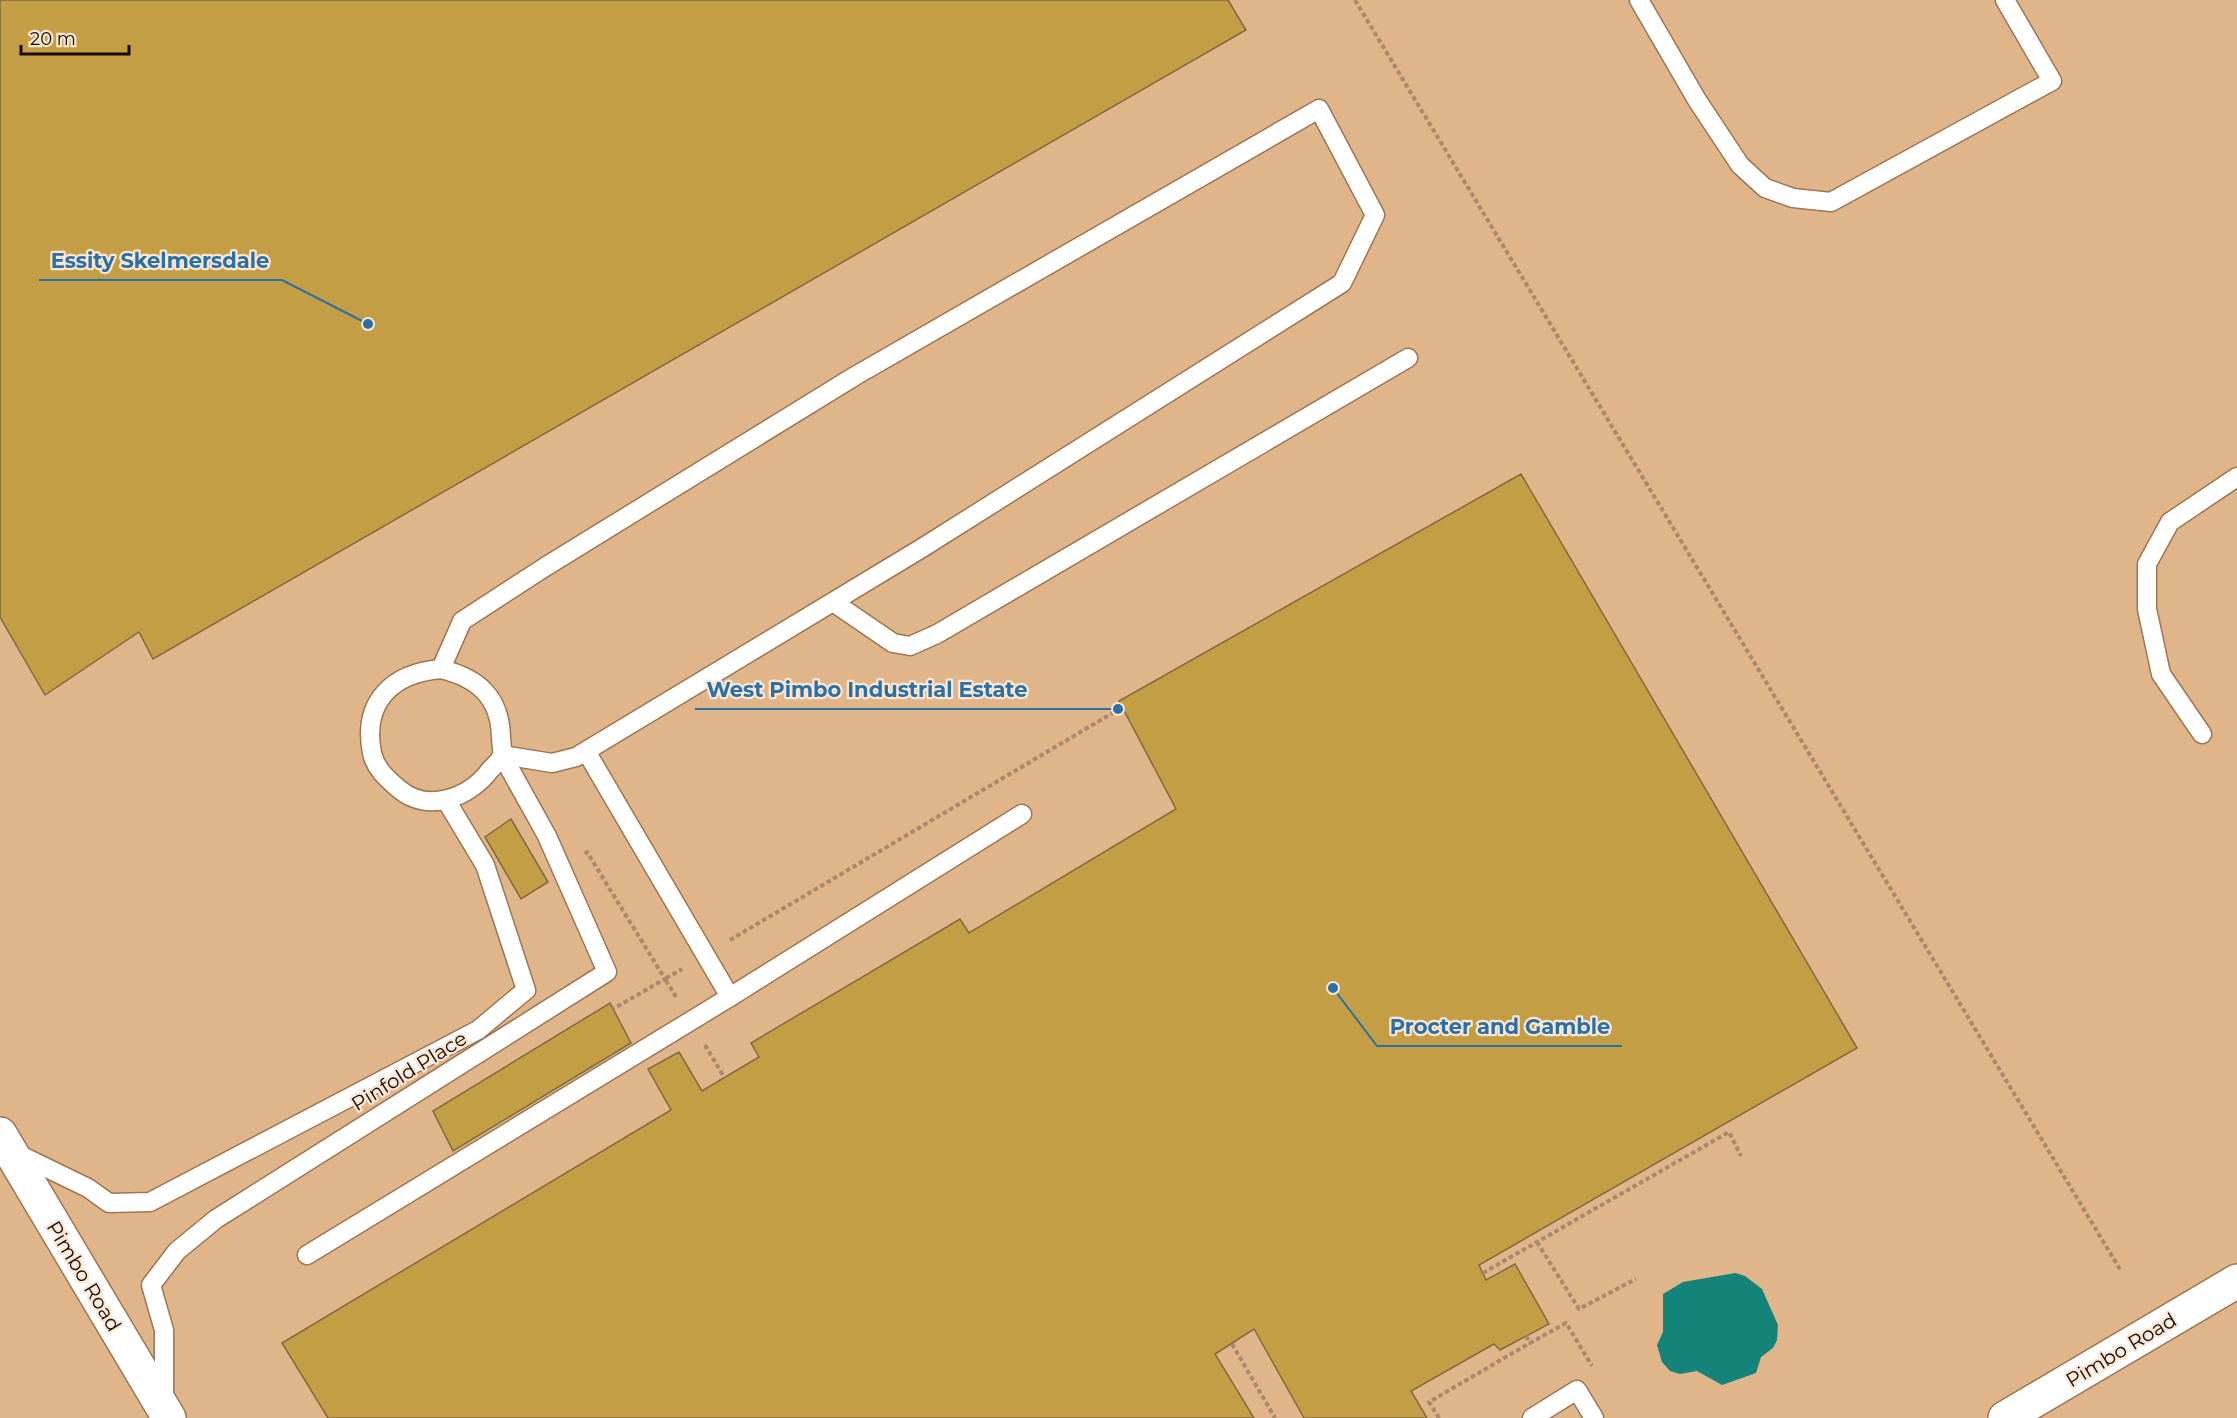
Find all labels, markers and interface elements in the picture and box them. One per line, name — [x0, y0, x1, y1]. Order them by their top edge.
scale bar — [21, 18, 129, 56]
text: 20 m — [30, 28, 76, 50]
callout: Essity Skelmersdale — [39, 241, 282, 280]
text: Essity Skelmersdale — [51, 248, 269, 273]
callout: West Pimbo Industrial Estate — [695, 670, 1040, 709]
text: West Pimbo Industrial Estate — [707, 677, 1027, 702]
callout: Procter and Gamble — [1377, 1007, 1622, 1046]
text: Procter and Gamble — [1390, 1014, 1610, 1039]
street label: Pinfold Place — [347, 1026, 471, 1116]
street label: Pimbo Road — [42, 1216, 126, 1336]
street label: Pimbo Road — [2061, 1308, 2181, 1392]

